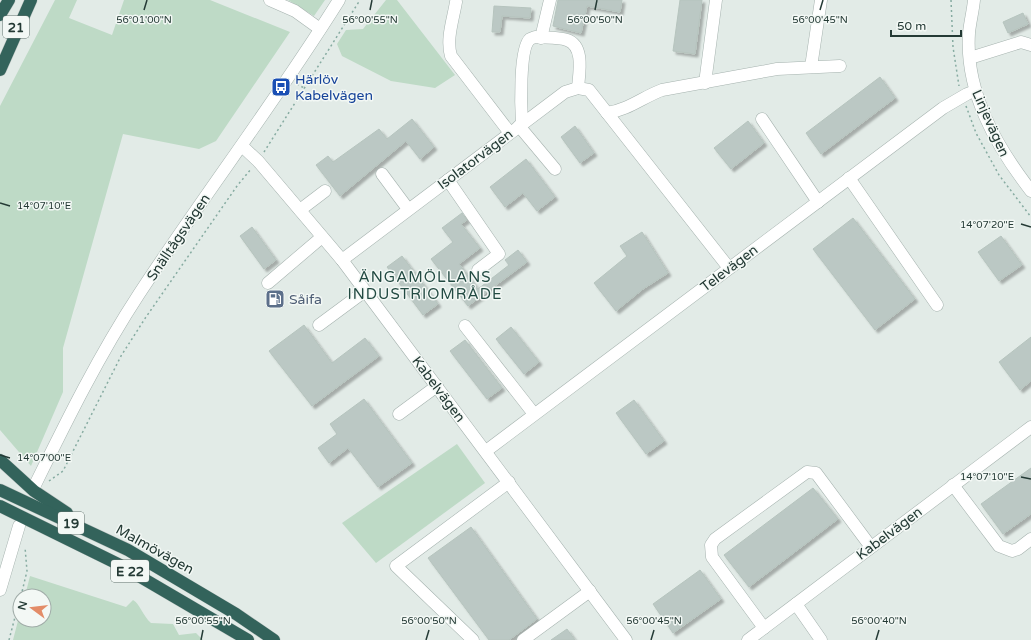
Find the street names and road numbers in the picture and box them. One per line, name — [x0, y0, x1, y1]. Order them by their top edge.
road number: 21 — [3, 16, 29, 38]
street label: Linjevägen — [968, 87, 1013, 160]
street label: Isolatorvägen — [434, 126, 516, 193]
street label: Snälltågsvägen — [143, 191, 214, 284]
street label: Televägen — [697, 241, 761, 295]
street label: Kabelvägen — [408, 353, 469, 426]
street label: Kabelvägen — [853, 503, 926, 564]
road number: 19 — [58, 512, 84, 534]
street label: Malmövägen — [113, 521, 197, 578]
road number: E 22 — [111, 560, 149, 582]

